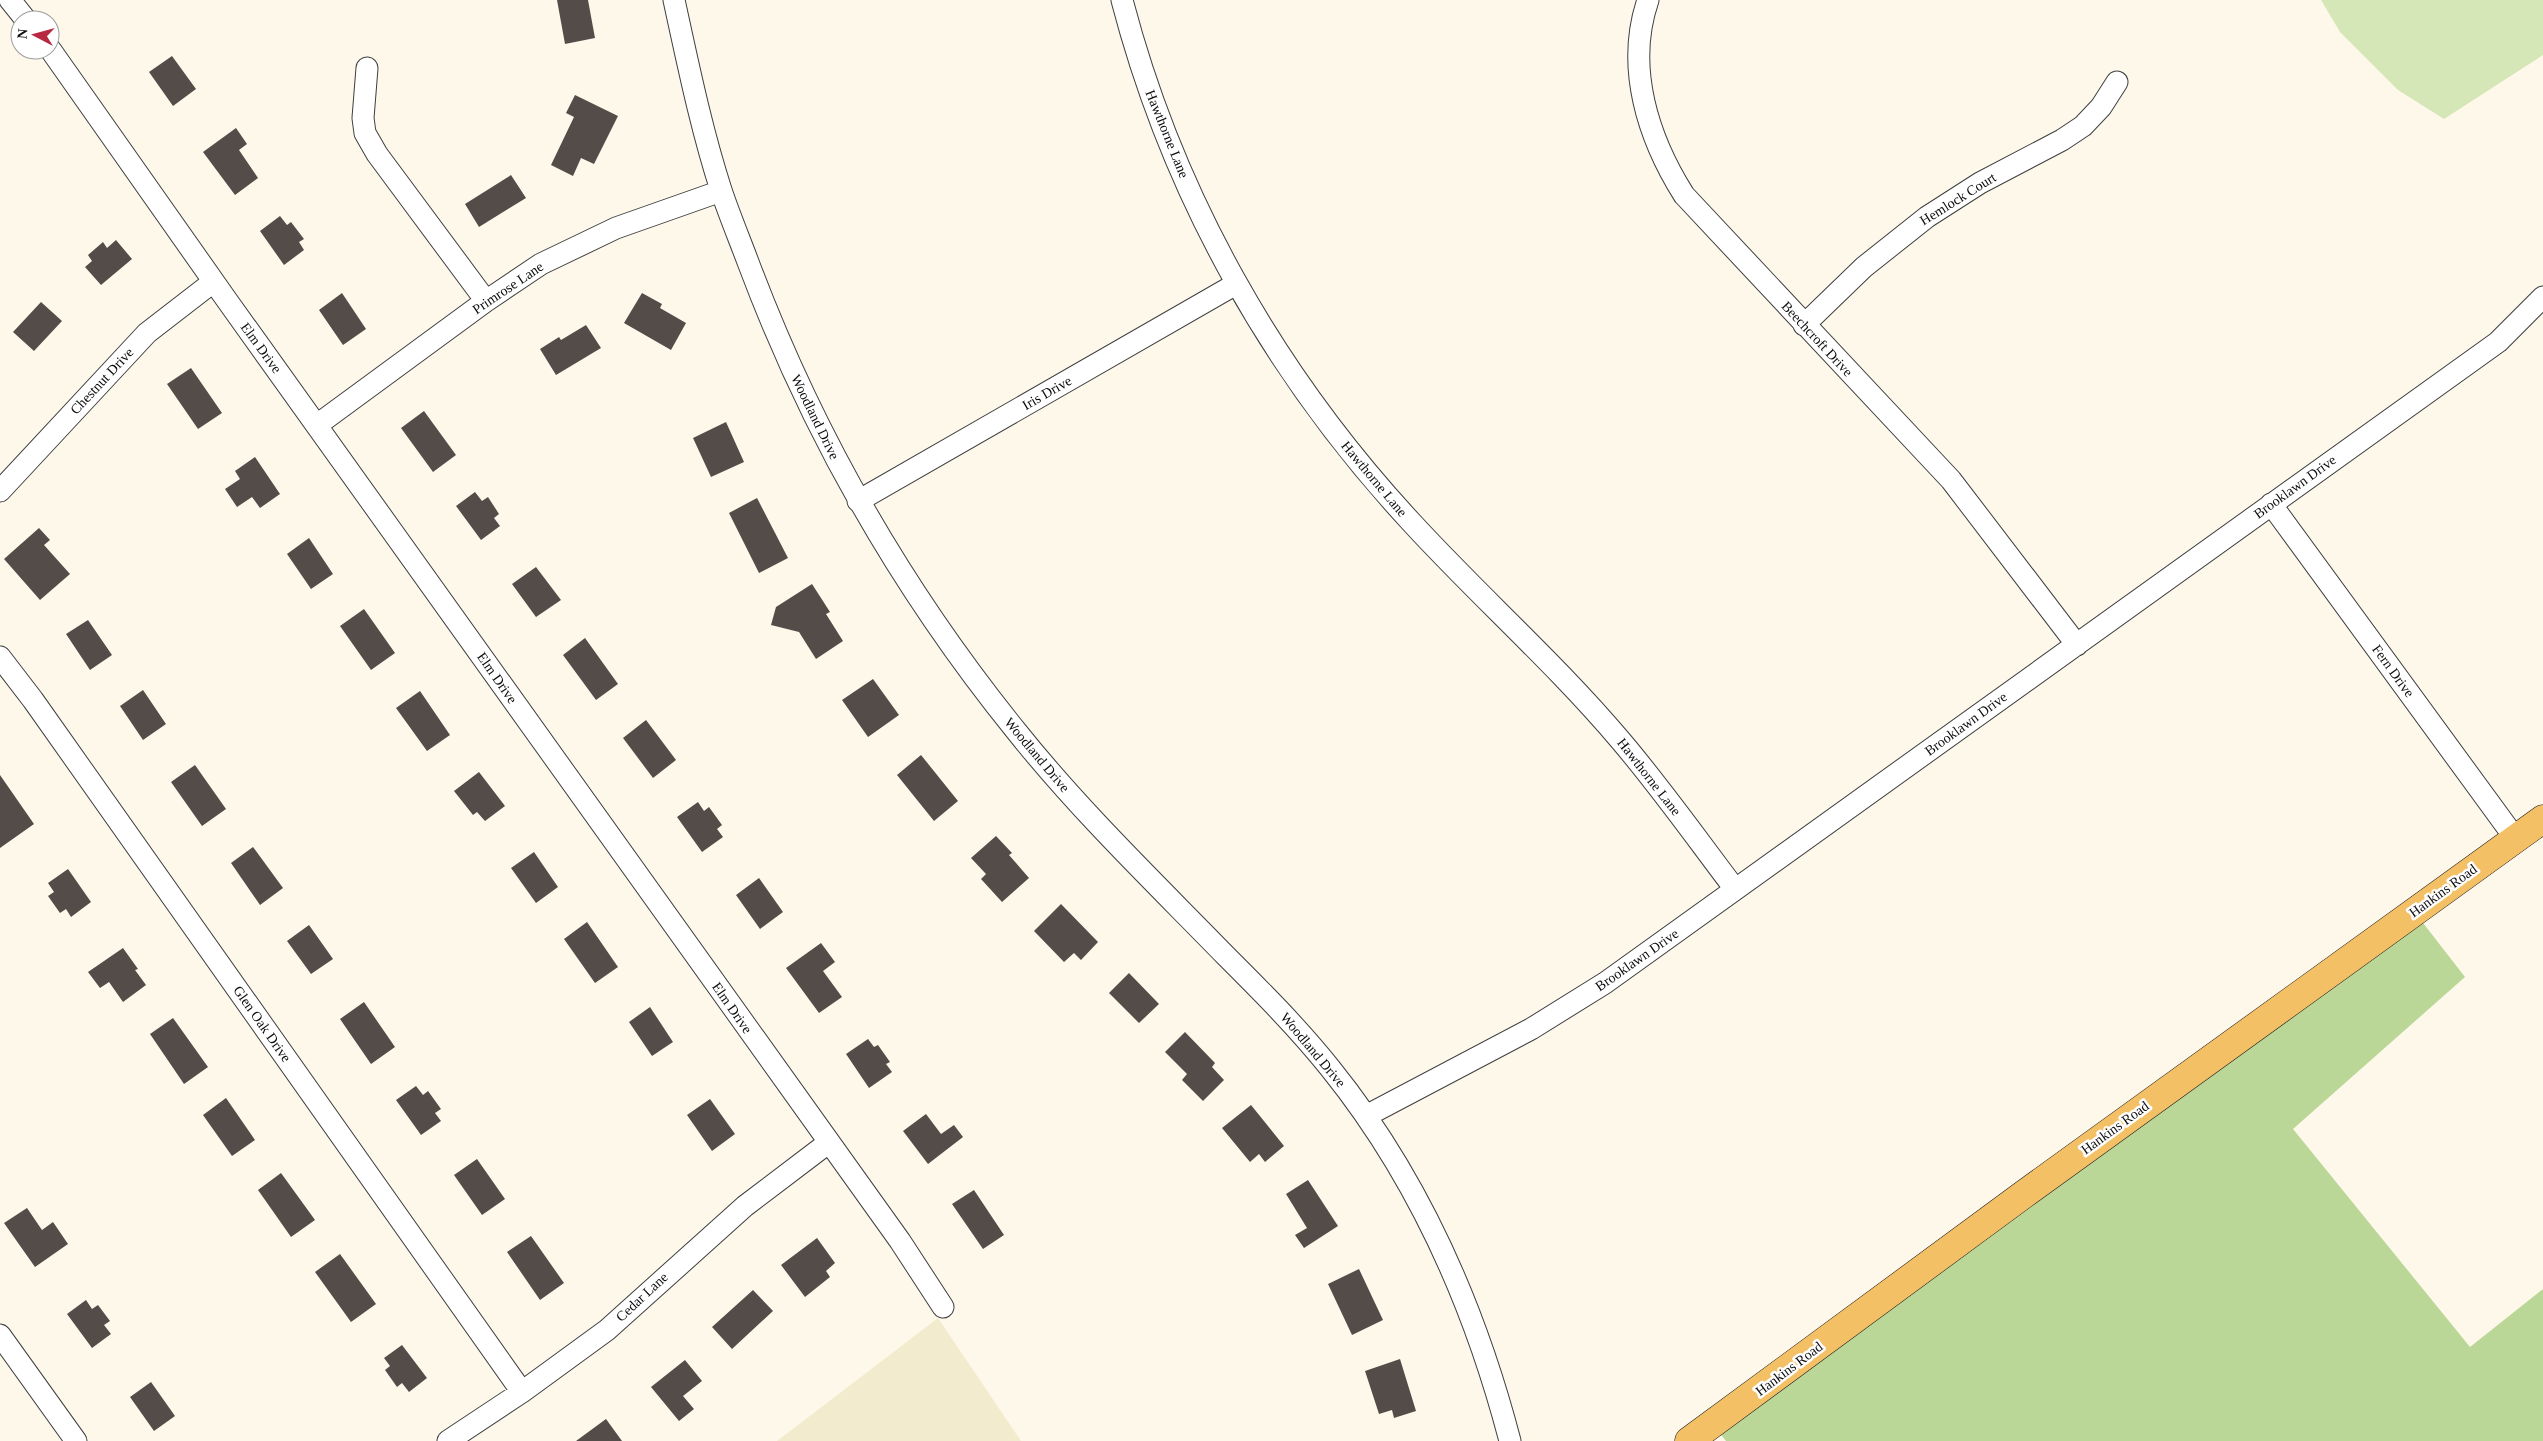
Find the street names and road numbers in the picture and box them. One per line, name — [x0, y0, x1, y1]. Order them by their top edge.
street label: Hawthorne Lane — [1142, 88, 1192, 180]
street label: Hemlock Court — [1917, 170, 1999, 228]
street label: Primrose Lane — [470, 259, 546, 317]
street label: Beechcroft Drive — [1779, 298, 1855, 380]
street label: Elm Drive — [238, 320, 284, 376]
street label: Chestnut Drive — [67, 345, 137, 417]
street label: Woodland Drive — [788, 372, 842, 462]
street label: Iris Drive — [1020, 373, 1074, 413]
street label: Hawthorne Lane — [1338, 438, 1410, 520]
street label: Brooklawn Drive — [2251, 452, 2339, 522]
street label: Fern Drive — [2369, 642, 2417, 700]
street label: Elm Drive — [474, 650, 520, 706]
street label: Brooklawn Drive — [1922, 689, 2010, 759]
street label: Woodland Drive — [1002, 715, 1072, 795]
street label: Hawthorne Lane — [1614, 735, 1684, 819]
street label: Hankins Road — [2406, 862, 2480, 920]
street label: Brooklawn Drive — [1593, 926, 1681, 994]
street label: Elm Drive — [709, 980, 755, 1036]
street label: Glen Oak Drive — [230, 983, 294, 1065]
street label: Woodland Drive — [1278, 1010, 1348, 1090]
street label: Hankins Road — [2078, 1099, 2152, 1157]
street label: Cedar Lane — [613, 1269, 671, 1325]
street label: Hankins Road — [1753, 1339, 1825, 1399]

